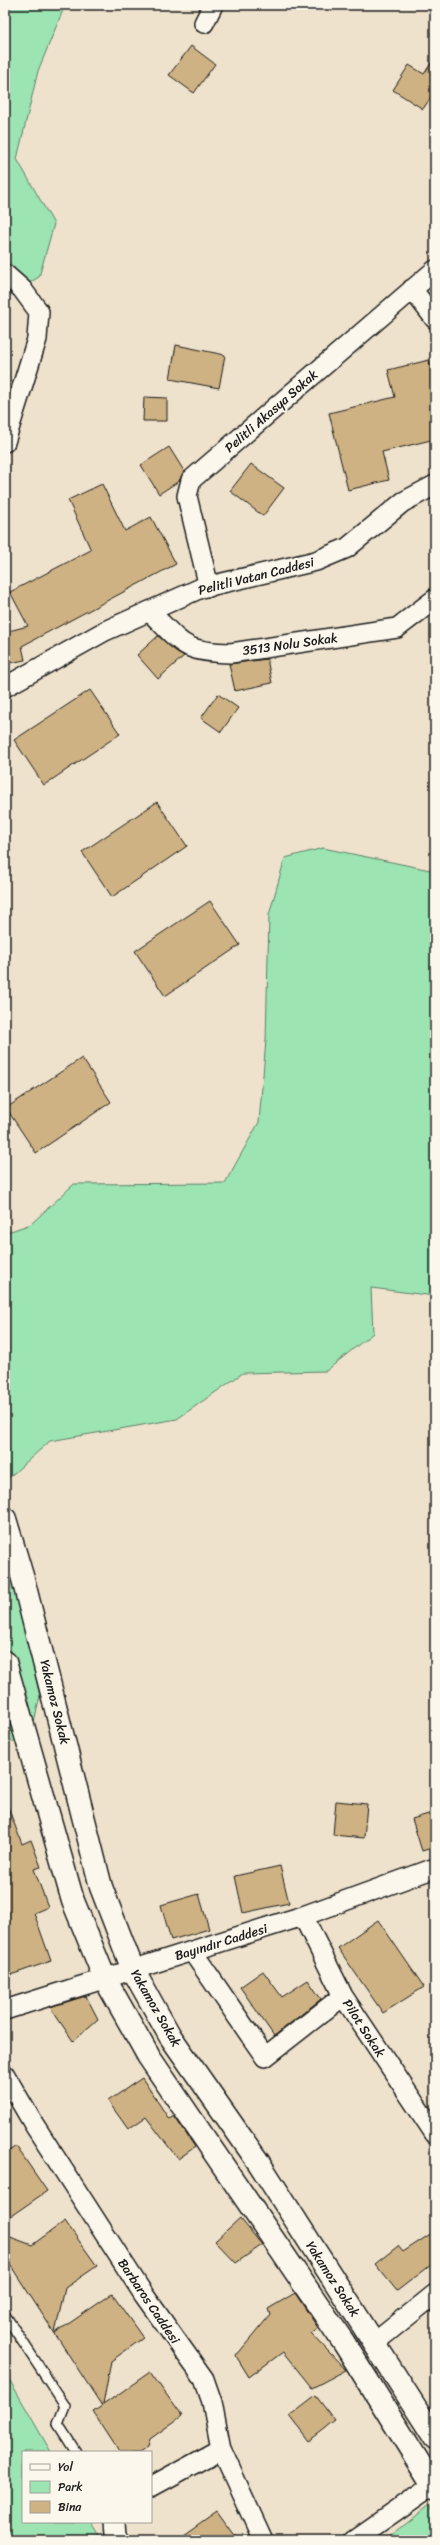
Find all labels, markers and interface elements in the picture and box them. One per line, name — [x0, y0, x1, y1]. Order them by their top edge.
street label: Pelitli Akasya Sokak — [219, 364, 323, 458]
street label: Pelitli Vatan Caddesi — [196, 550, 317, 602]
street label: 3513 Nolu Sokak — [241, 626, 339, 662]
street label: Yakamoz Sokak — [33, 1657, 77, 1747]
street label: Bayındır Caddesi — [172, 1917, 271, 1967]
street label: Yakamoz Sokak — [124, 1965, 188, 2051]
street label: Pilot Sokak — [336, 1994, 392, 2062]
street label: Yakamoz Sokak — [300, 2236, 366, 2322]
street label: Barbaros Caddesi — [112, 2253, 187, 2349]
legend — [22, 2451, 152, 2523]
text: Yol — [58, 2456, 73, 2478]
text: Park — [58, 2476, 83, 2498]
text: Bina — [58, 2496, 82, 2518]

